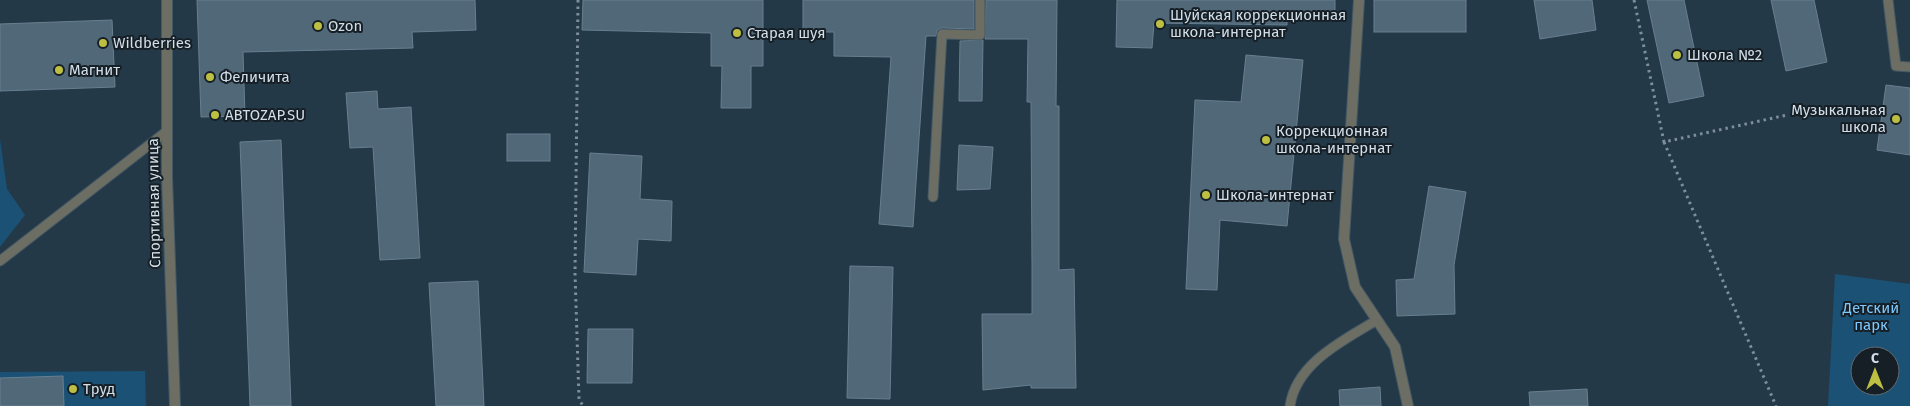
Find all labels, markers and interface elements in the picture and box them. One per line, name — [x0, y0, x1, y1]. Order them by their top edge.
place label: Шуйская коррекционная школа-интернат — [1170, 6, 1346, 41]
place label: Ozon — [328, 17, 362, 35]
marker: Шуйская коррекционная школа-интернат — [1154, 18, 1166, 30]
marker: Ozon — [312, 20, 324, 32]
place label: Старая шуя — [747, 24, 826, 42]
marker: Старая шуя — [731, 27, 743, 39]
place label: Wildberries — [113, 34, 191, 52]
marker: Wildberries — [97, 37, 109, 49]
place label: Школа №2 — [1687, 46, 1762, 64]
marker: Школа №2 — [1671, 49, 1683, 61]
place label: Магнит — [69, 61, 120, 79]
marker: Магнит — [53, 64, 65, 76]
place label: Феличита — [220, 68, 290, 86]
marker: Феличита — [204, 71, 216, 83]
place label: Музыкальная школа — [1791, 101, 1886, 136]
place label: АВТОZAP.SU — [225, 106, 305, 124]
marker: АВТОZAP.SU — [209, 109, 221, 121]
marker: Музыкальная школа — [1890, 113, 1902, 125]
place label: Коррекционная школа-интернат — [1276, 122, 1392, 157]
marker: Коррекционная школа-интернат — [1260, 134, 1272, 146]
street label: Спортивная улица — [144, 138, 164, 268]
place label: Школа-интернат — [1216, 186, 1334, 204]
marker: Школа-интернат — [1200, 189, 1212, 201]
park label: Детский парк — [1842, 299, 1899, 334]
north arrow — [1850, 346, 1900, 396]
text: С — [1871, 350, 1879, 367]
place label: Труд — [83, 380, 115, 398]
marker: Труд — [67, 383, 79, 395]

